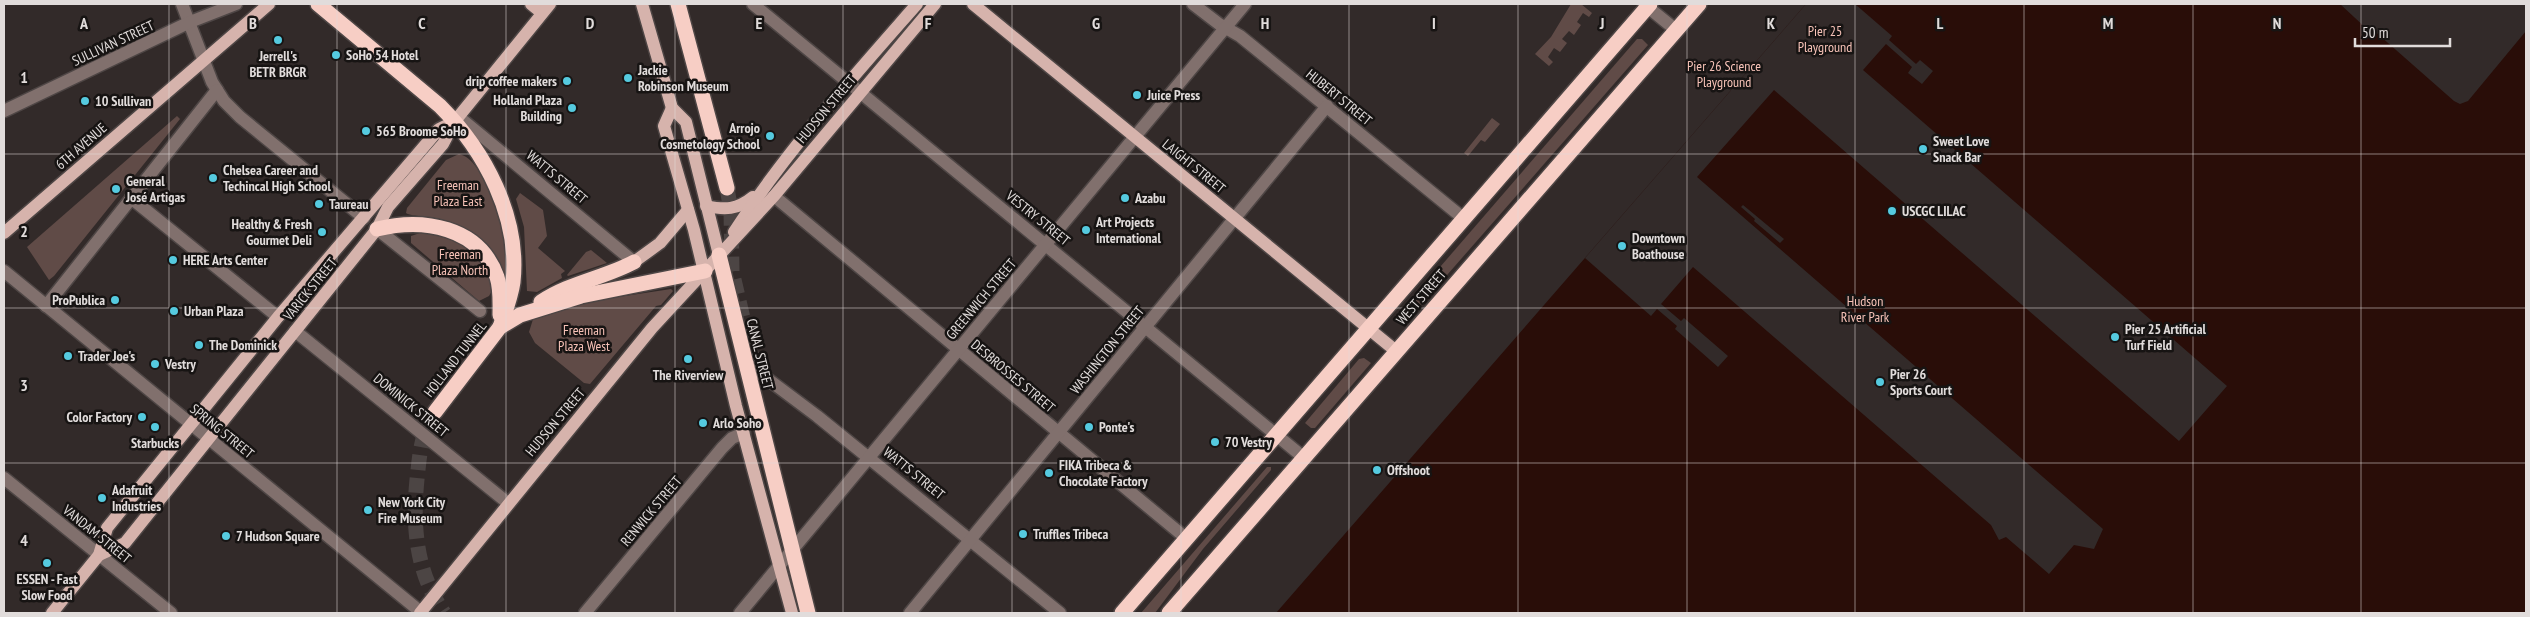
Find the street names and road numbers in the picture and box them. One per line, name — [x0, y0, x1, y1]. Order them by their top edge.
street label: SULLIVAN STREET — [69, 17, 157, 69]
street label: HUBERT STREET — [1302, 65, 1376, 129]
street label: HUDSON STREET — [792, 71, 860, 147]
street label: 6TH AVENUE — [52, 119, 110, 173]
street label: LAIGHT STREET — [1159, 135, 1230, 197]
street label: WATTS STREET — [523, 146, 592, 208]
street label: VESTRY STREET — [1002, 186, 1074, 250]
street label: VARICK STREET — [279, 253, 341, 325]
street label: GREENWICH STREET — [942, 254, 1020, 343]
street label: WEST STREET — [1392, 265, 1450, 328]
street label: WASHINGTON STREET — [1066, 302, 1148, 398]
street label: HOLLAND TUNNEL — [420, 317, 490, 401]
street label: CANAL STREET — [743, 317, 778, 392]
street label: DESBROSSES STREET — [967, 336, 1059, 417]
street label: DOMINICK STREET — [370, 369, 453, 441]
street label: HUDSON STREET — [521, 384, 589, 460]
street label: SPRING STREET — [186, 400, 258, 463]
street label: WATTS STREET — [880, 443, 949, 504]
street label: RENWICK STREET — [616, 472, 686, 550]
street label: VANDAM STREET — [58, 500, 135, 568]

